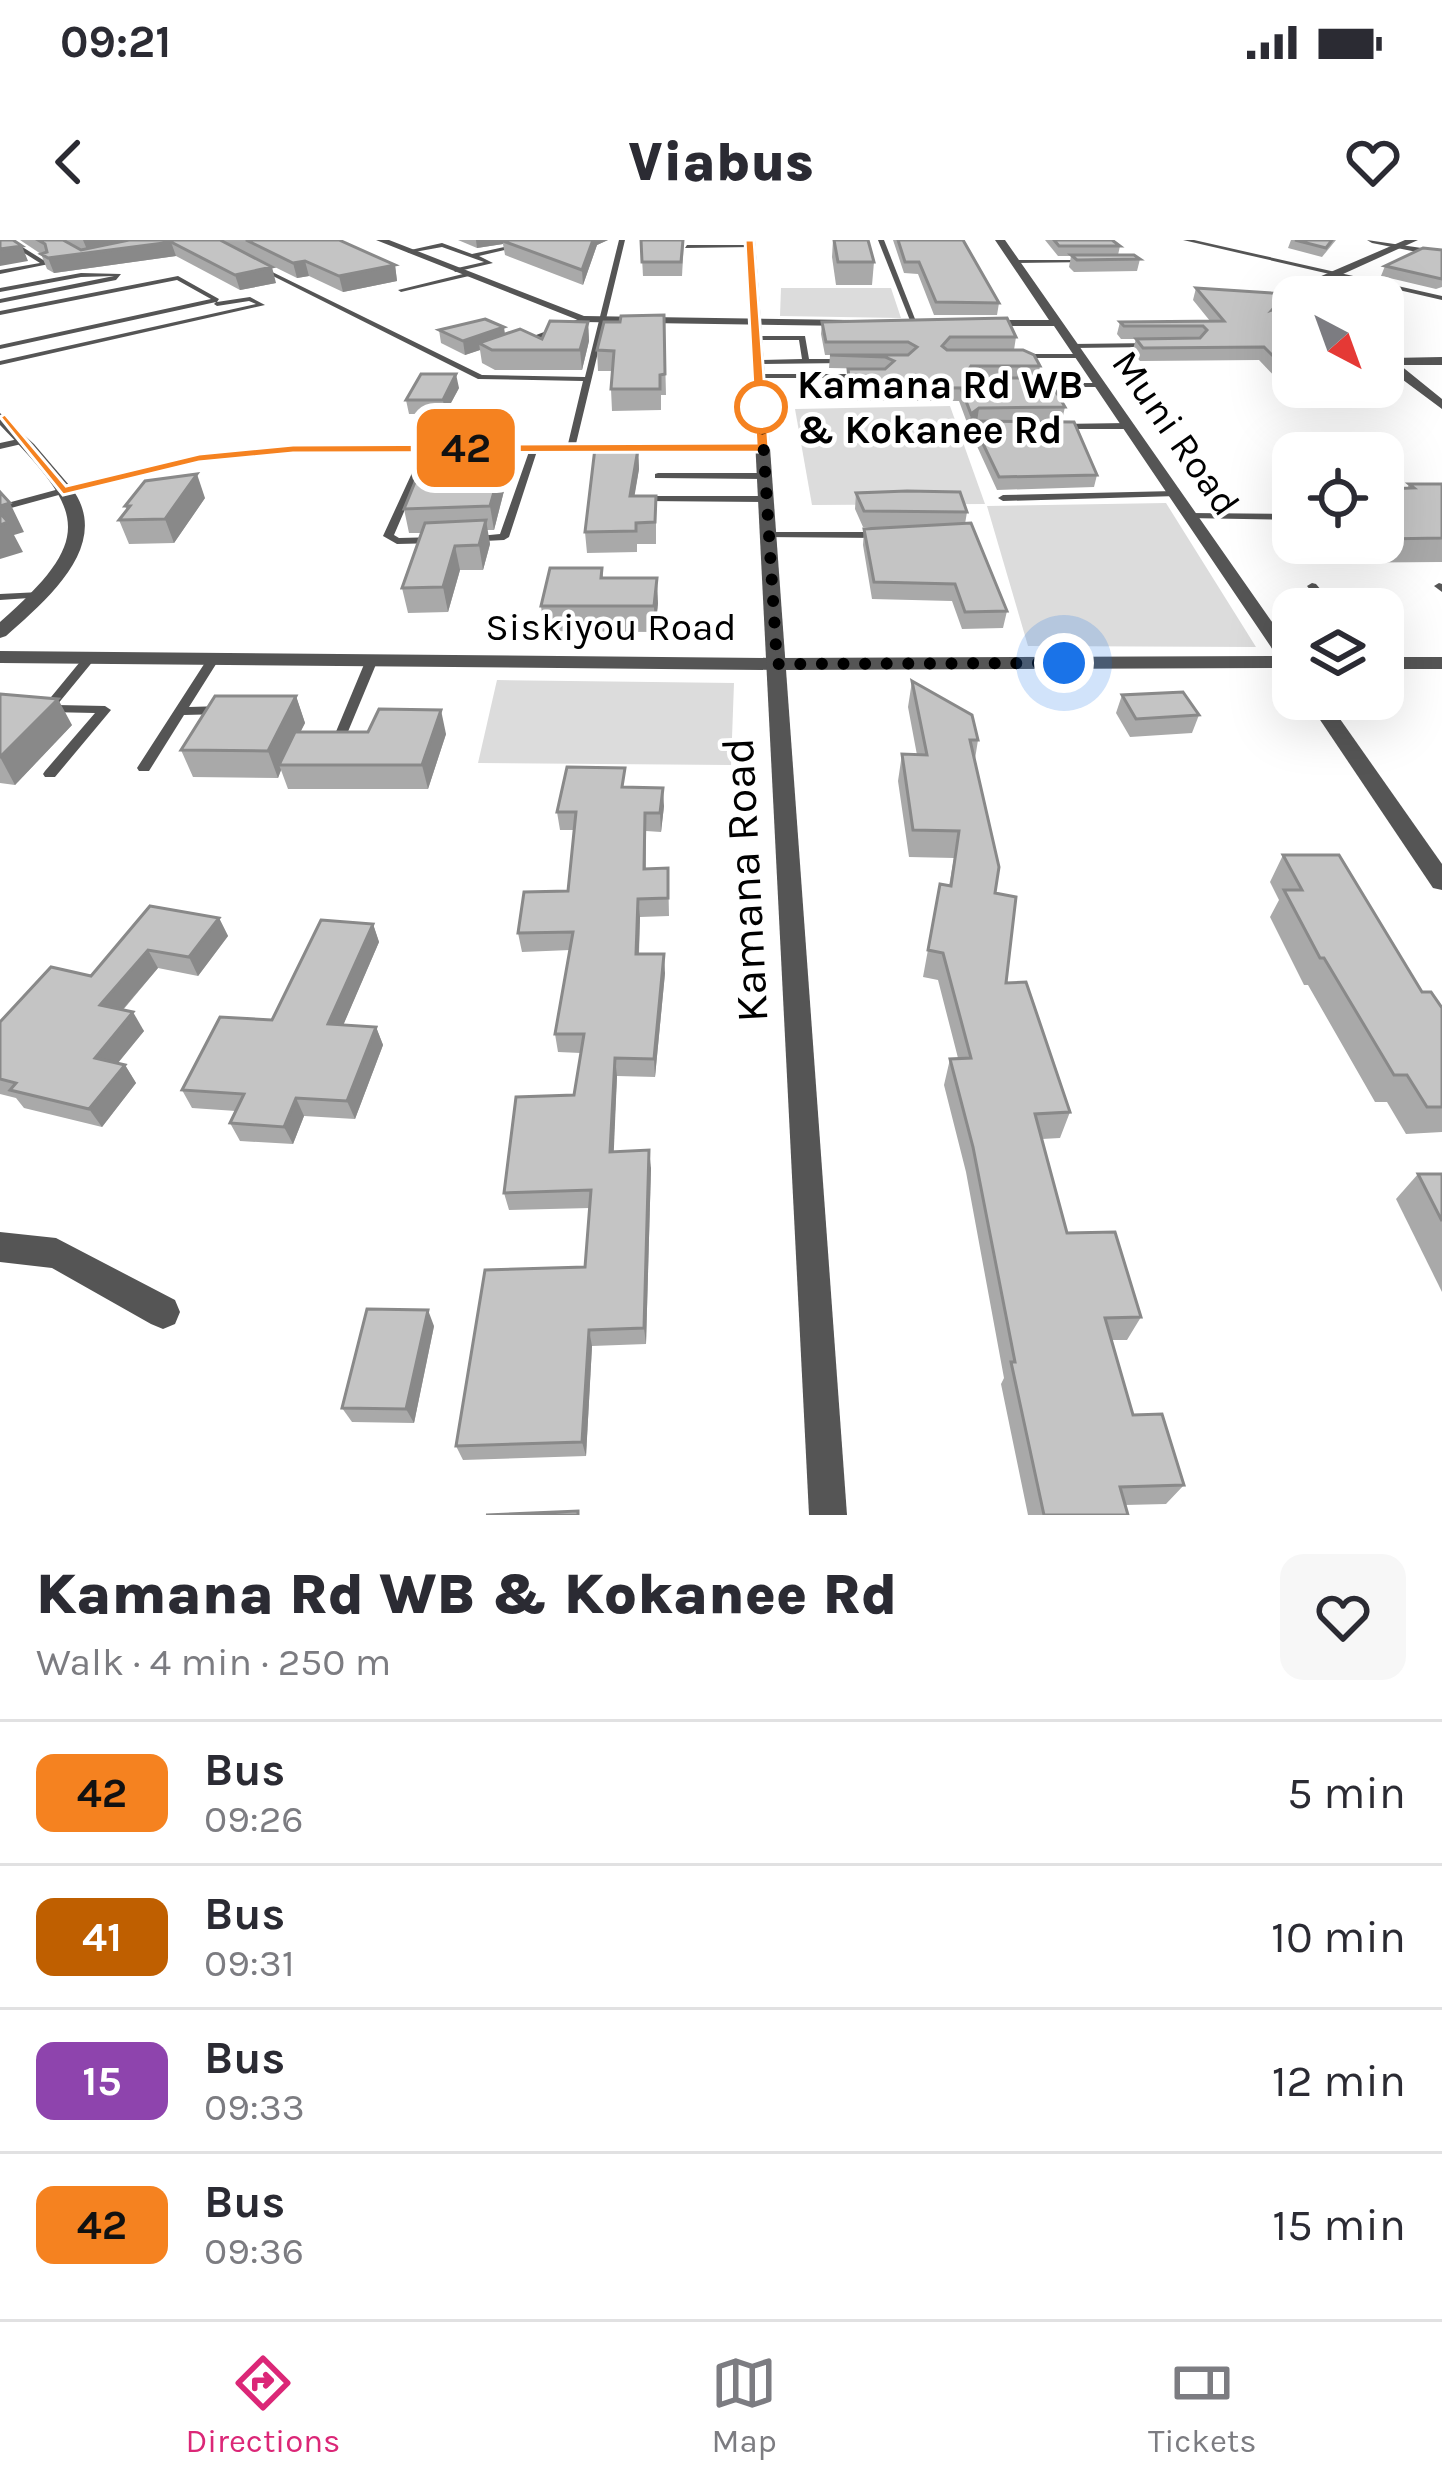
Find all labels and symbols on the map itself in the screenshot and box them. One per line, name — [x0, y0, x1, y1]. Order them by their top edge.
north arrow — [1272, 276, 1404, 408]
street label: Muni Road — [1102, 342, 1250, 524]
place label: Kamana Rd WB & Kokanee Rd — [797, 362, 1083, 453]
marker: Kamana Rd WB & Kokanee Rd — [736, 382, 786, 432]
line badge: 42 — [412, 409, 520, 487]
street label: Siskiyou Road — [485, 604, 737, 650]
your location — [1034, 633, 1094, 693]
street label: Kamana Road — [712, 736, 778, 1024]

